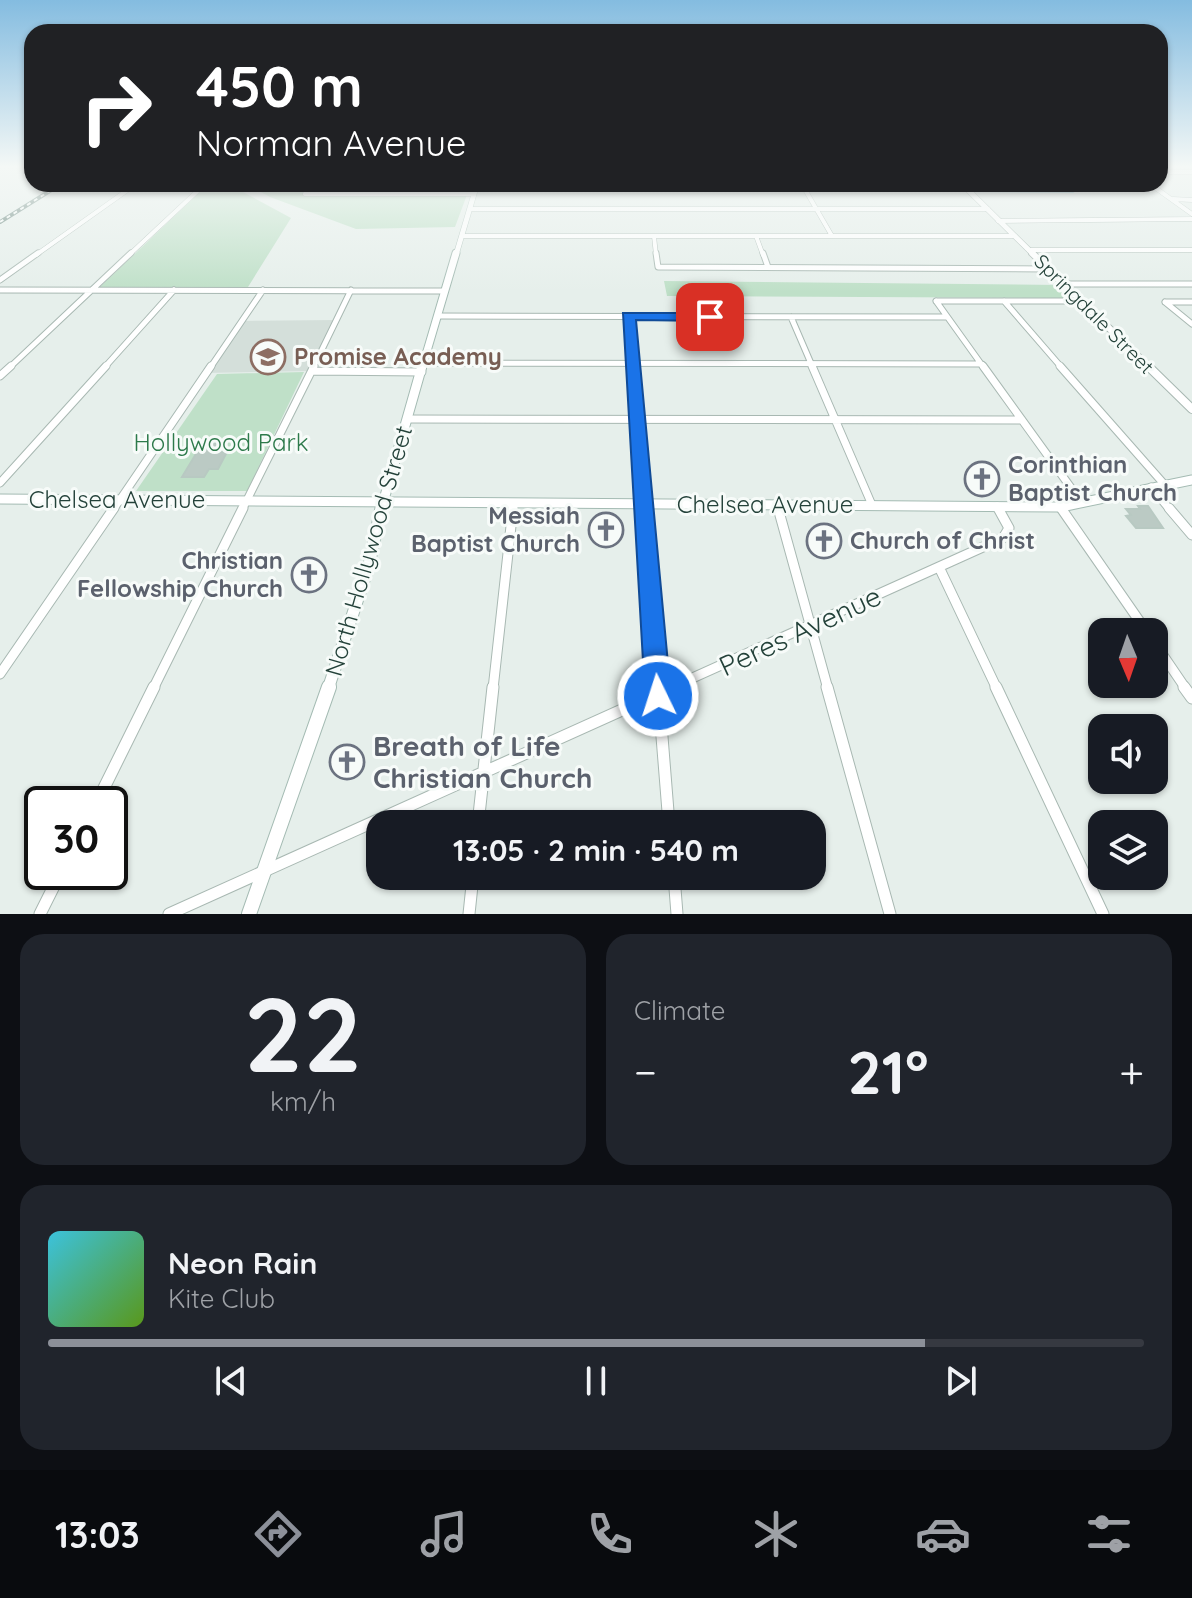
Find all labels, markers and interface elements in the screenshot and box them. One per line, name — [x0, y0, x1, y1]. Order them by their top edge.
text: 450 m — [196, 51, 363, 121]
icon: right — [64, 56, 168, 160]
text: Norman Avenue — [196, 120, 466, 165]
street label: Springdale Street — [1029, 249, 1160, 379]
pin — [676, 283, 744, 351]
icon: arrive — [688, 295, 732, 339]
school or university icon: Promise Academy — [249, 338, 287, 376]
place label: Promise Academy — [294, 341, 502, 371]
street label: North Hollywood Street — [318, 422, 418, 680]
park label: Hollywood Park — [133, 427, 309, 457]
place label: Corinthian Baptist Church — [1008, 449, 1177, 507]
church icon: Corinthian Baptist Church — [963, 460, 1001, 498]
street label: Chelsea Avenue — [29, 484, 205, 514]
street label: Chelsea Avenue — [677, 489, 853, 519]
place label: Messiah Baptist Church — [411, 500, 580, 558]
church icon: Messiah Baptist Church — [587, 511, 625, 549]
church icon: Church of Christ — [805, 522, 843, 560]
place label: Church of Christ — [850, 525, 1035, 555]
place label: Christian Fellowship Church — [77, 545, 283, 603]
church icon: Christian Fellowship Church — [290, 556, 328, 594]
street label: Peres Avenue — [713, 578, 886, 683]
north arrow — [1088, 618, 1168, 698]
map controls — [1088, 618, 1168, 890]
position arrow — [616, 654, 700, 738]
button: sound — [1088, 714, 1168, 794]
place label: Breath of Life Christian Church — [373, 728, 592, 795]
church icon: Breath of Life Christian Church — [328, 743, 366, 781]
speed limit sign: 30 — [24, 786, 128, 890]
button: layers — [1088, 810, 1168, 890]
text: 13:05 · 2 min · 540 m — [453, 831, 739, 869]
text: 22 — [244, 968, 362, 1098]
text: Climate — [634, 994, 725, 1027]
text: 21° — [848, 1034, 929, 1109]
text: − — [634, 1044, 657, 1099]
text: + — [1119, 1044, 1144, 1099]
text: km/h — [270, 1085, 336, 1118]
text: Neon Rain — [168, 1244, 317, 1282]
text: Kite Club — [168, 1282, 275, 1315]
icon: previous — [209, 1359, 253, 1403]
icon: pause — [574, 1359, 618, 1403]
icon: next — [939, 1359, 983, 1403]
icon: directions — [250, 1506, 306, 1562]
icon: music — [416, 1506, 472, 1562]
icon: phone — [582, 1506, 638, 1562]
icon: climate — [748, 1506, 804, 1562]
icon: car — [915, 1506, 971, 1562]
icon: filters — [1081, 1506, 1137, 1562]
text: 13:03 — [55, 1512, 140, 1557]

